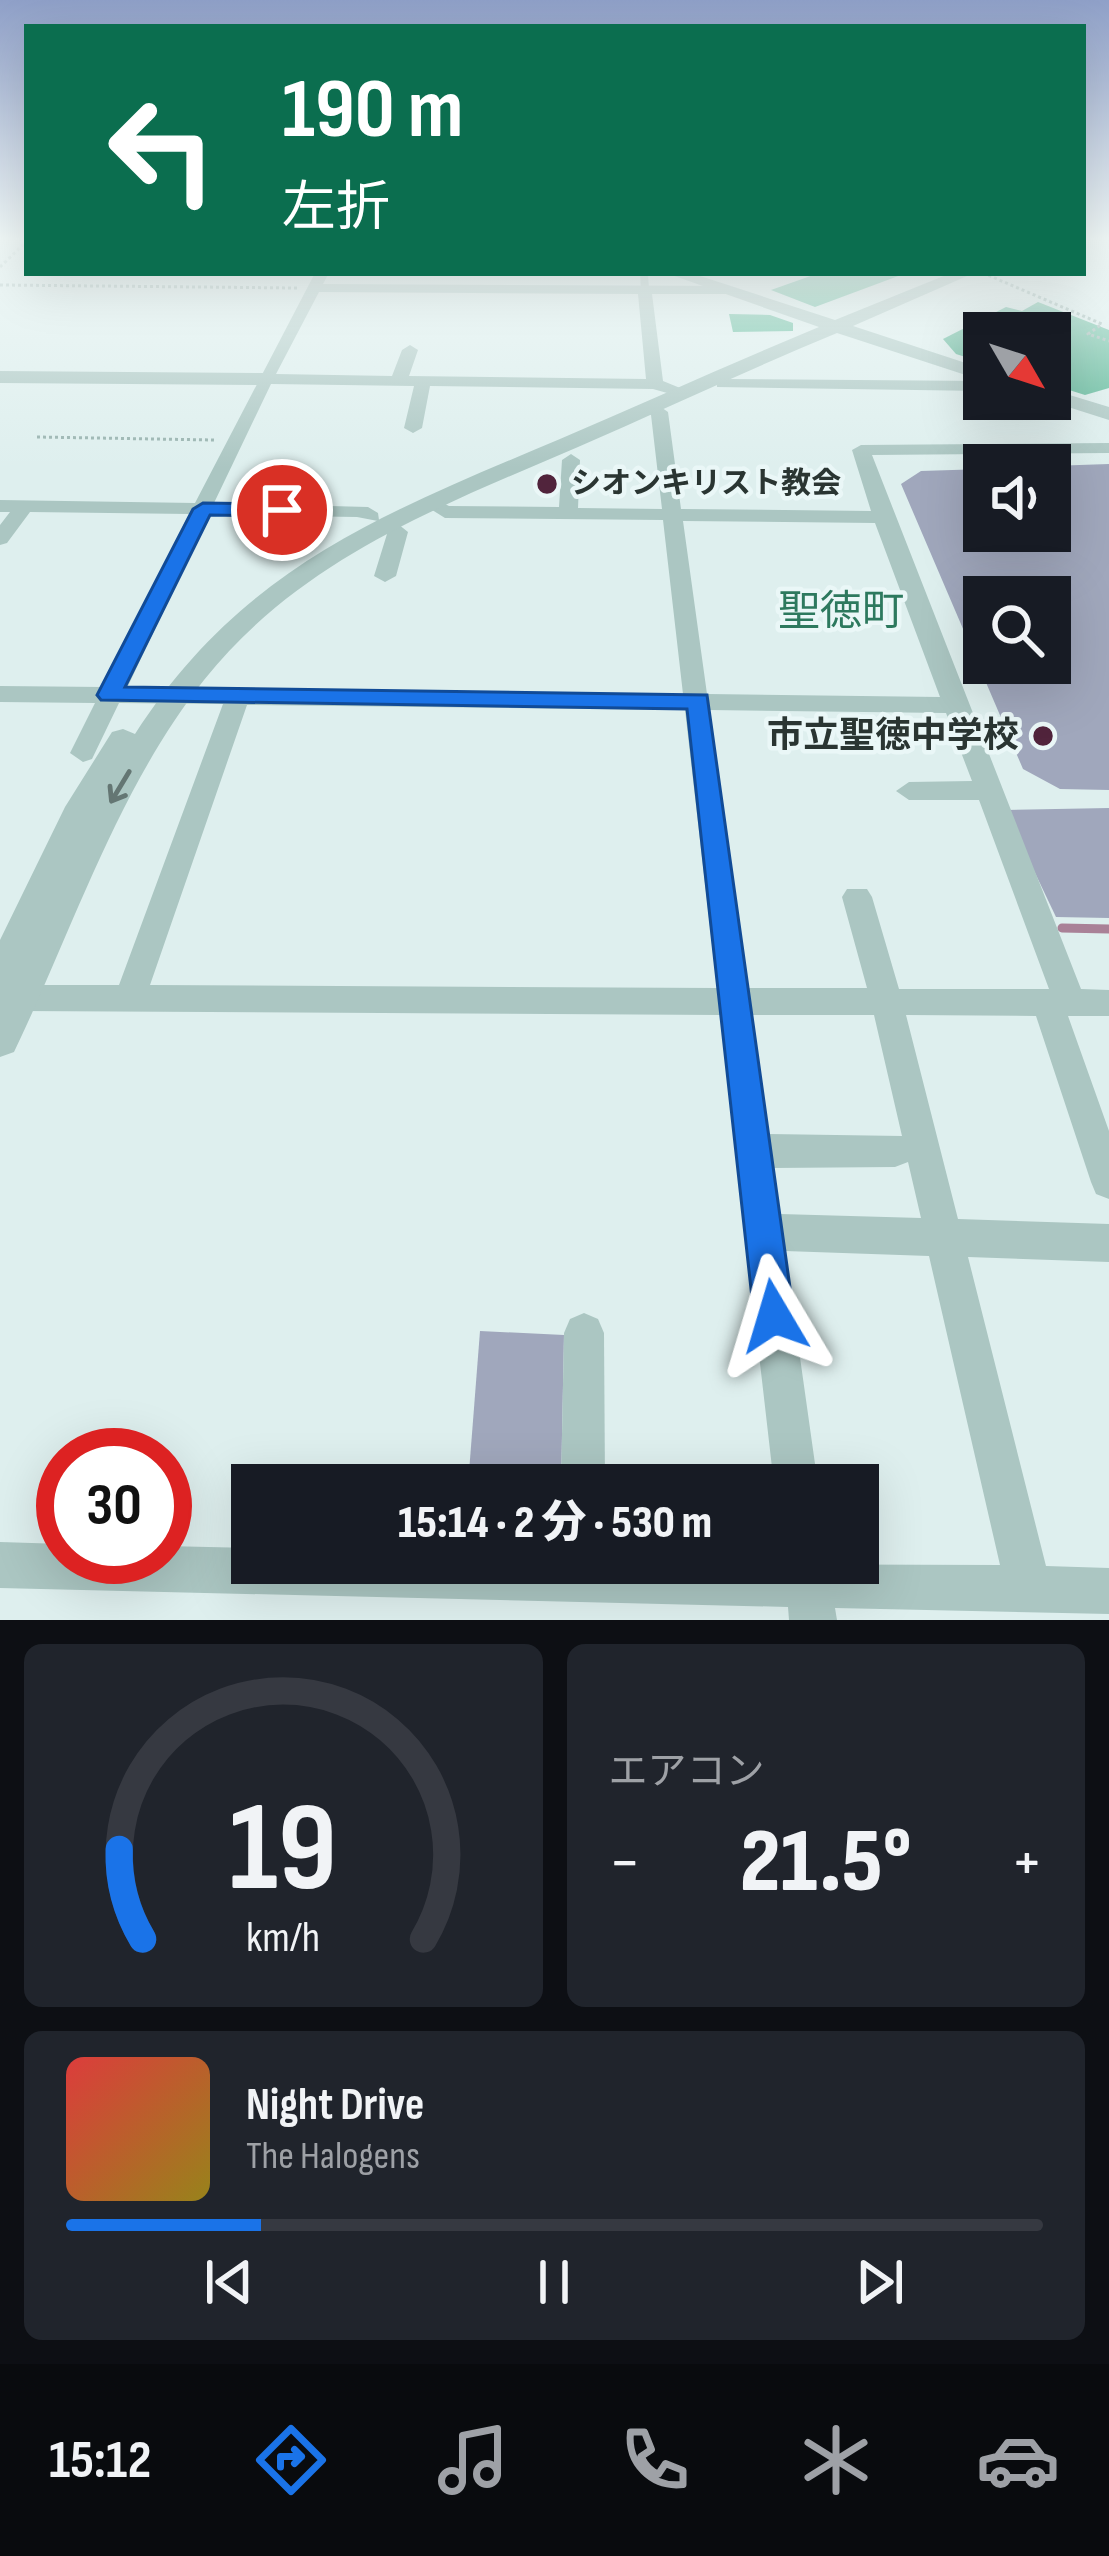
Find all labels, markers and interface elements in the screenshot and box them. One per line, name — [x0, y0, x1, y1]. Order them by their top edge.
text: 190 m — [282, 60, 464, 161]
icon: left — [84, 72, 240, 228]
text: 左折 — [282, 176, 390, 241]
north arrow — [963, 312, 1071, 420]
map controls — [963, 312, 1071, 684]
button: sound — [963, 444, 1071, 552]
pin — [231, 459, 333, 561]
place label: シオンキリスト教会 — [571, 466, 841, 502]
marker: シオンキリスト教会 — [534, 471, 560, 497]
icon: arrive — [249, 477, 315, 543]
button: search — [963, 576, 1071, 684]
district label: 聖徳町 — [778, 587, 904, 638]
place label: 市立聖徳中学校 — [767, 715, 1019, 758]
marker: 市立聖徳中学校 — [1030, 723, 1056, 749]
one-way arrow — [108, 769, 132, 804]
position arrow — [711, 1253, 837, 1379]
speed limit sign: 30 — [36, 1428, 192, 1584]
text: 15:14 · 2 分 · 530 m — [398, 1496, 712, 1551]
text: エアコン — [609, 1749, 765, 1796]
text: 19 — [229, 1776, 337, 1925]
text: 21.5° — [740, 1809, 911, 1917]
text: − — [609, 1824, 641, 1903]
text: + — [1011, 1824, 1043, 1903]
text: km/h — [246, 1911, 320, 1963]
text: Night Drive — [246, 2078, 424, 2133]
text: The Halogens — [246, 2133, 420, 2180]
icon: previous — [196, 2249, 262, 2315]
icon: pause — [521, 2249, 587, 2315]
icon: next — [847, 2249, 913, 2315]
icon: directions — [249, 2418, 333, 2502]
icon: music — [431, 2418, 515, 2502]
icon: phone — [613, 2418, 697, 2502]
icon: climate — [794, 2418, 878, 2502]
icon: car — [976, 2418, 1060, 2502]
text: 15:12 — [49, 2428, 151, 2493]

